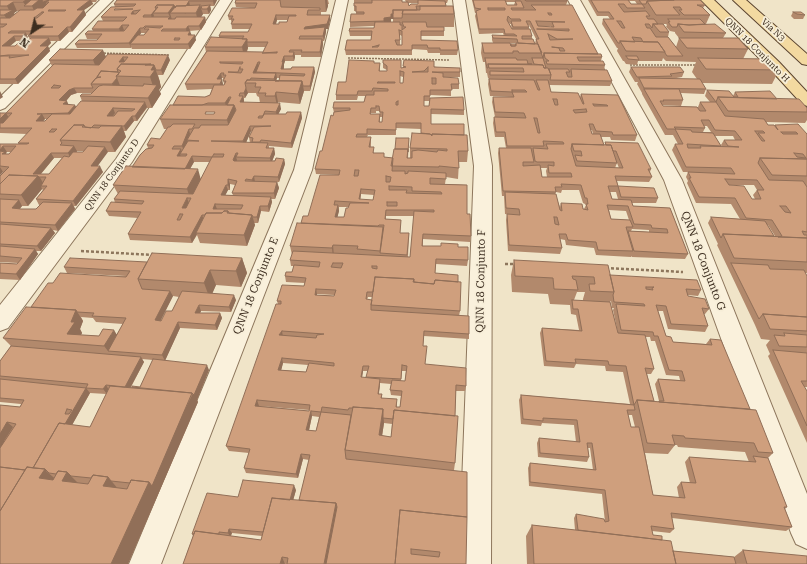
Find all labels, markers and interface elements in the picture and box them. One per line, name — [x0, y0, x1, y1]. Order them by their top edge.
north arrow — [12, 12, 52, 52]
street label: QNN 18 Conjunto H — [723, 16, 791, 84]
street label: Via N3 — [759, 16, 787, 44]
text: N — [18, 34, 32, 50]
street label: QNN 18 Conjunto D — [82, 137, 142, 213]
street label: QNN 18 Conjunto G — [678, 209, 728, 313]
street label: QNN 18 Conjunto F — [473, 229, 489, 333]
street label: QNN 18 Conjunto E — [230, 235, 282, 337]

